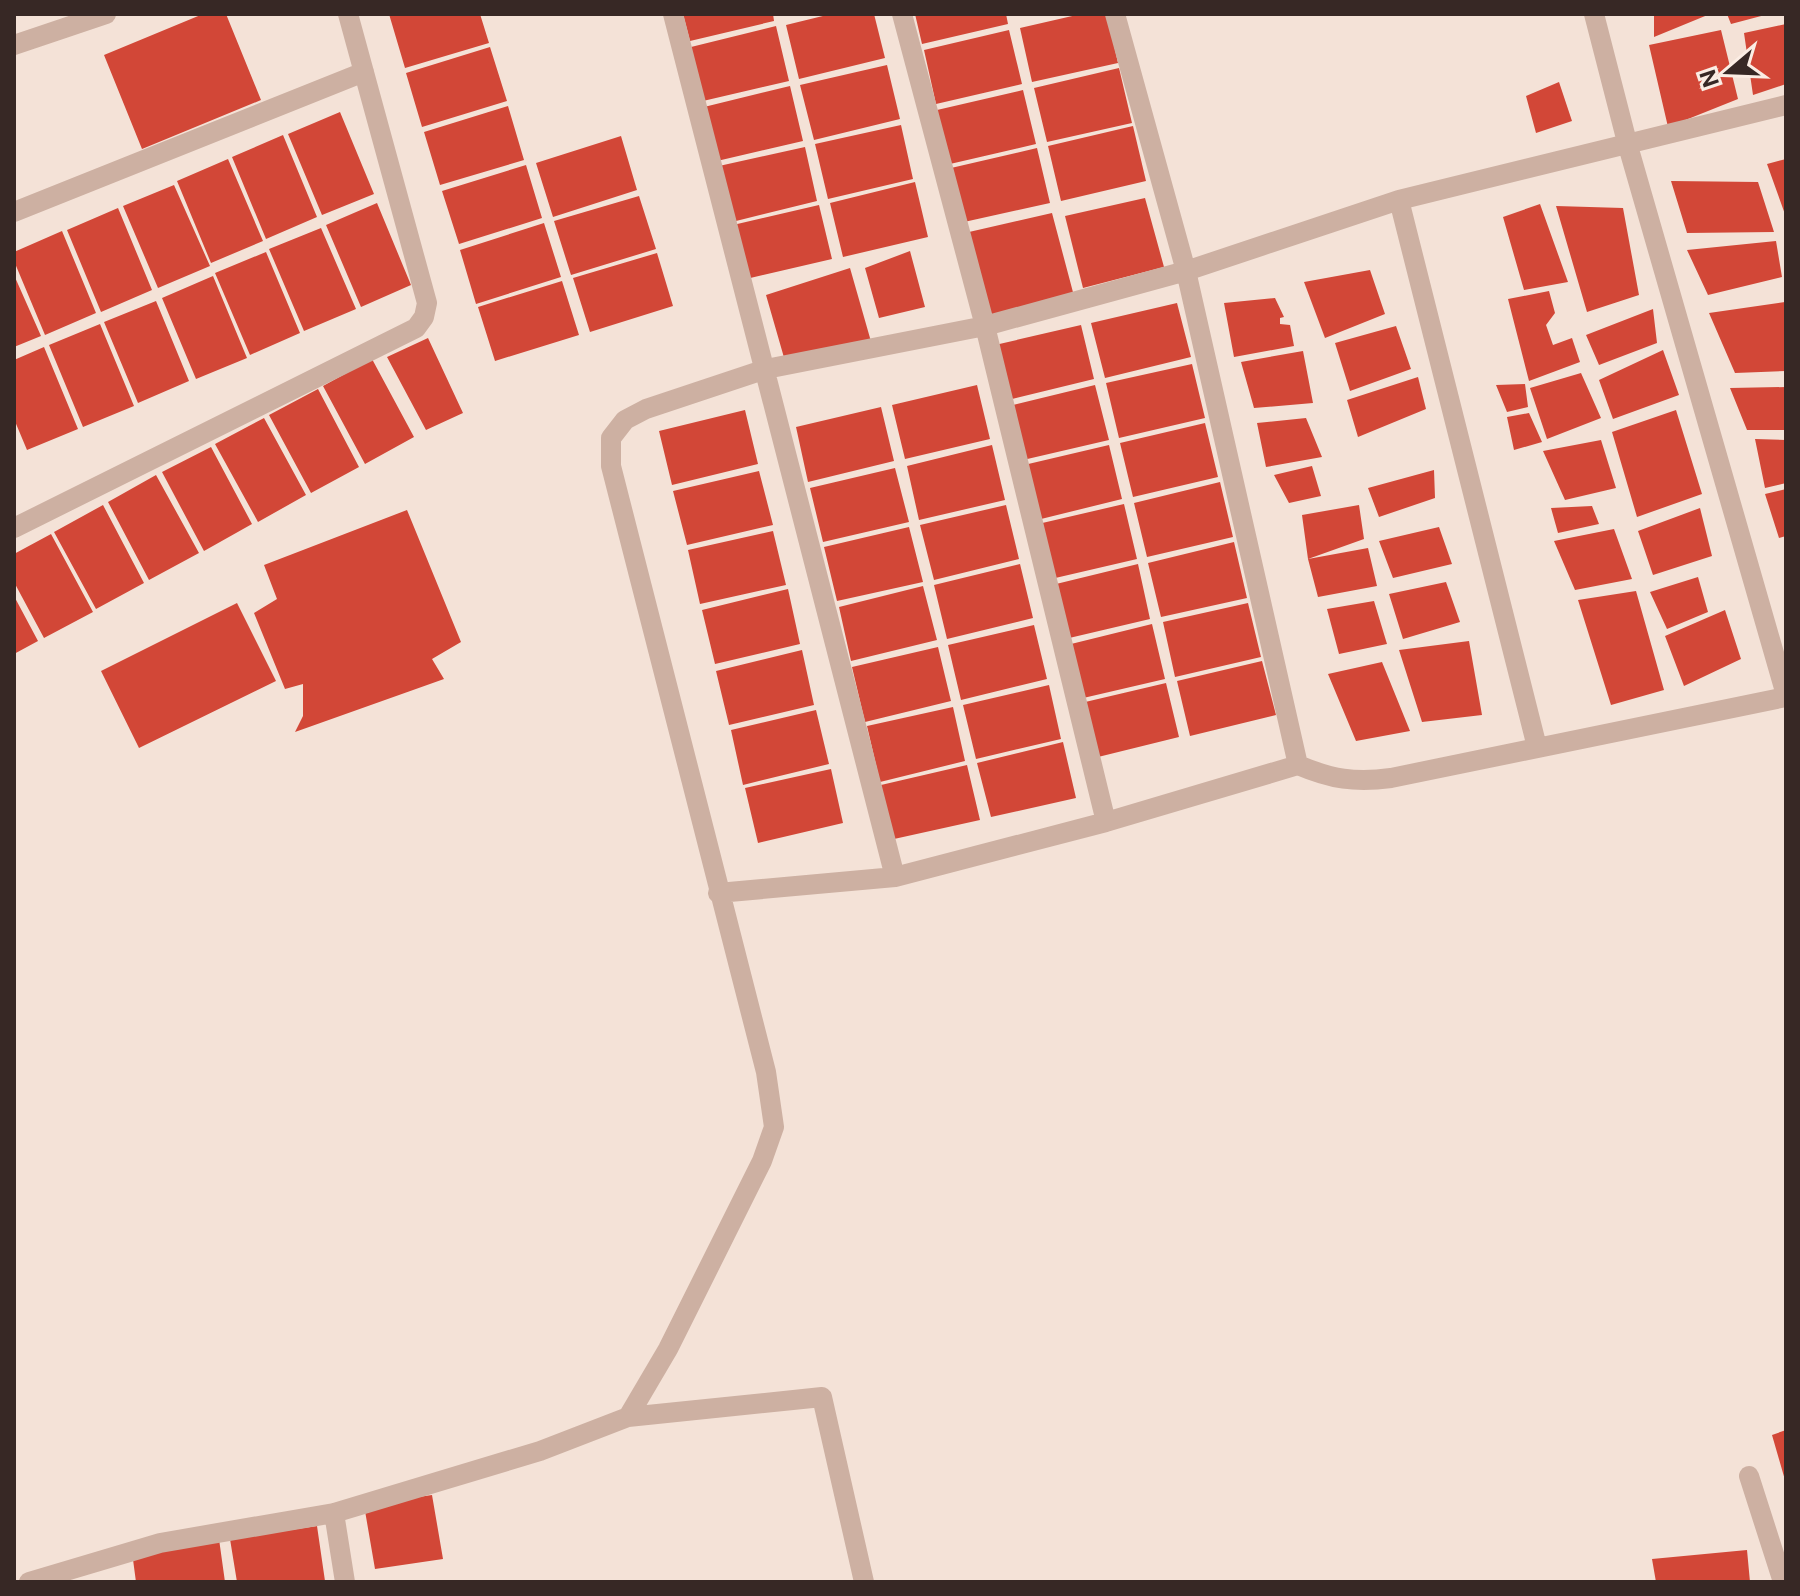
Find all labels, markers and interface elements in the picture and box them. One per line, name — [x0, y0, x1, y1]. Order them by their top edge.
north arrow — [1688, 32, 1768, 112]
text: N — [1694, 66, 1724, 91]

